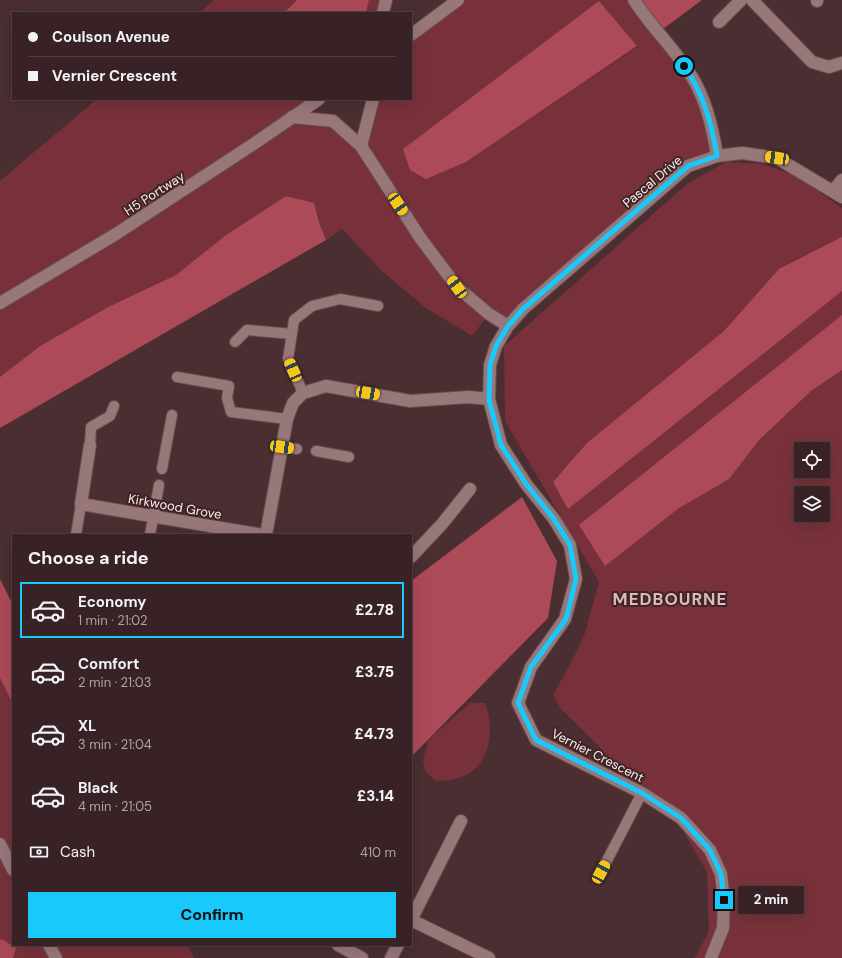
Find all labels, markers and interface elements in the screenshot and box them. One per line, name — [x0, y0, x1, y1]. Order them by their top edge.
text: Coulson Avenue — [52, 27, 170, 47]
route start — [675, 57, 693, 75]
text: Vernier Crescent — [52, 66, 177, 86]
car — [764, 150, 790, 166]
street label: Pascal Drive — [619, 152, 686, 211]
street label: H5 Portway — [121, 168, 188, 219]
car — [386, 191, 410, 217]
car — [445, 274, 469, 300]
car — [283, 357, 303, 383]
car — [355, 385, 381, 401]
car — [269, 439, 295, 455]
map controls — [794, 442, 830, 522]
button: locate — [794, 442, 830, 478]
button: layers — [794, 486, 830, 522]
street label: Kirkwood Grove — [127, 490, 223, 523]
text: Choose a ride — [28, 546, 149, 570]
district label: MEDBOURNE — [613, 588, 727, 610]
icon: car — [30, 592, 66, 628]
text: Economy — [78, 592, 146, 612]
text: £2.78 — [355, 600, 394, 620]
text: 1 min · 21:02 — [78, 612, 148, 629]
icon: car — [30, 654, 66, 690]
text: Comfort — [78, 654, 139, 674]
text: £3.75 — [355, 662, 394, 682]
text: 2 min · 21:03 — [78, 674, 151, 691]
icon: car — [30, 716, 66, 752]
text: XL — [78, 716, 96, 736]
text: £4.73 — [354, 724, 394, 744]
street label: Vernier Crescent — [549, 725, 647, 786]
text: 3 min · 21:04 — [78, 736, 152, 753]
icon: car — [30, 778, 66, 814]
text: Black — [78, 778, 118, 798]
text: £3.14 — [357, 786, 394, 806]
text: 4 min · 21:05 — [78, 798, 152, 815]
icon: cash — [28, 841, 50, 863]
text: Cash — [60, 842, 95, 862]
text: 410 m — [360, 844, 396, 861]
car — [590, 859, 612, 885]
callout: 2 min — [738, 886, 804, 914]
route end — [715, 891, 733, 909]
text: 2 min — [754, 891, 788, 908]
button: Confirm — [28, 892, 396, 938]

